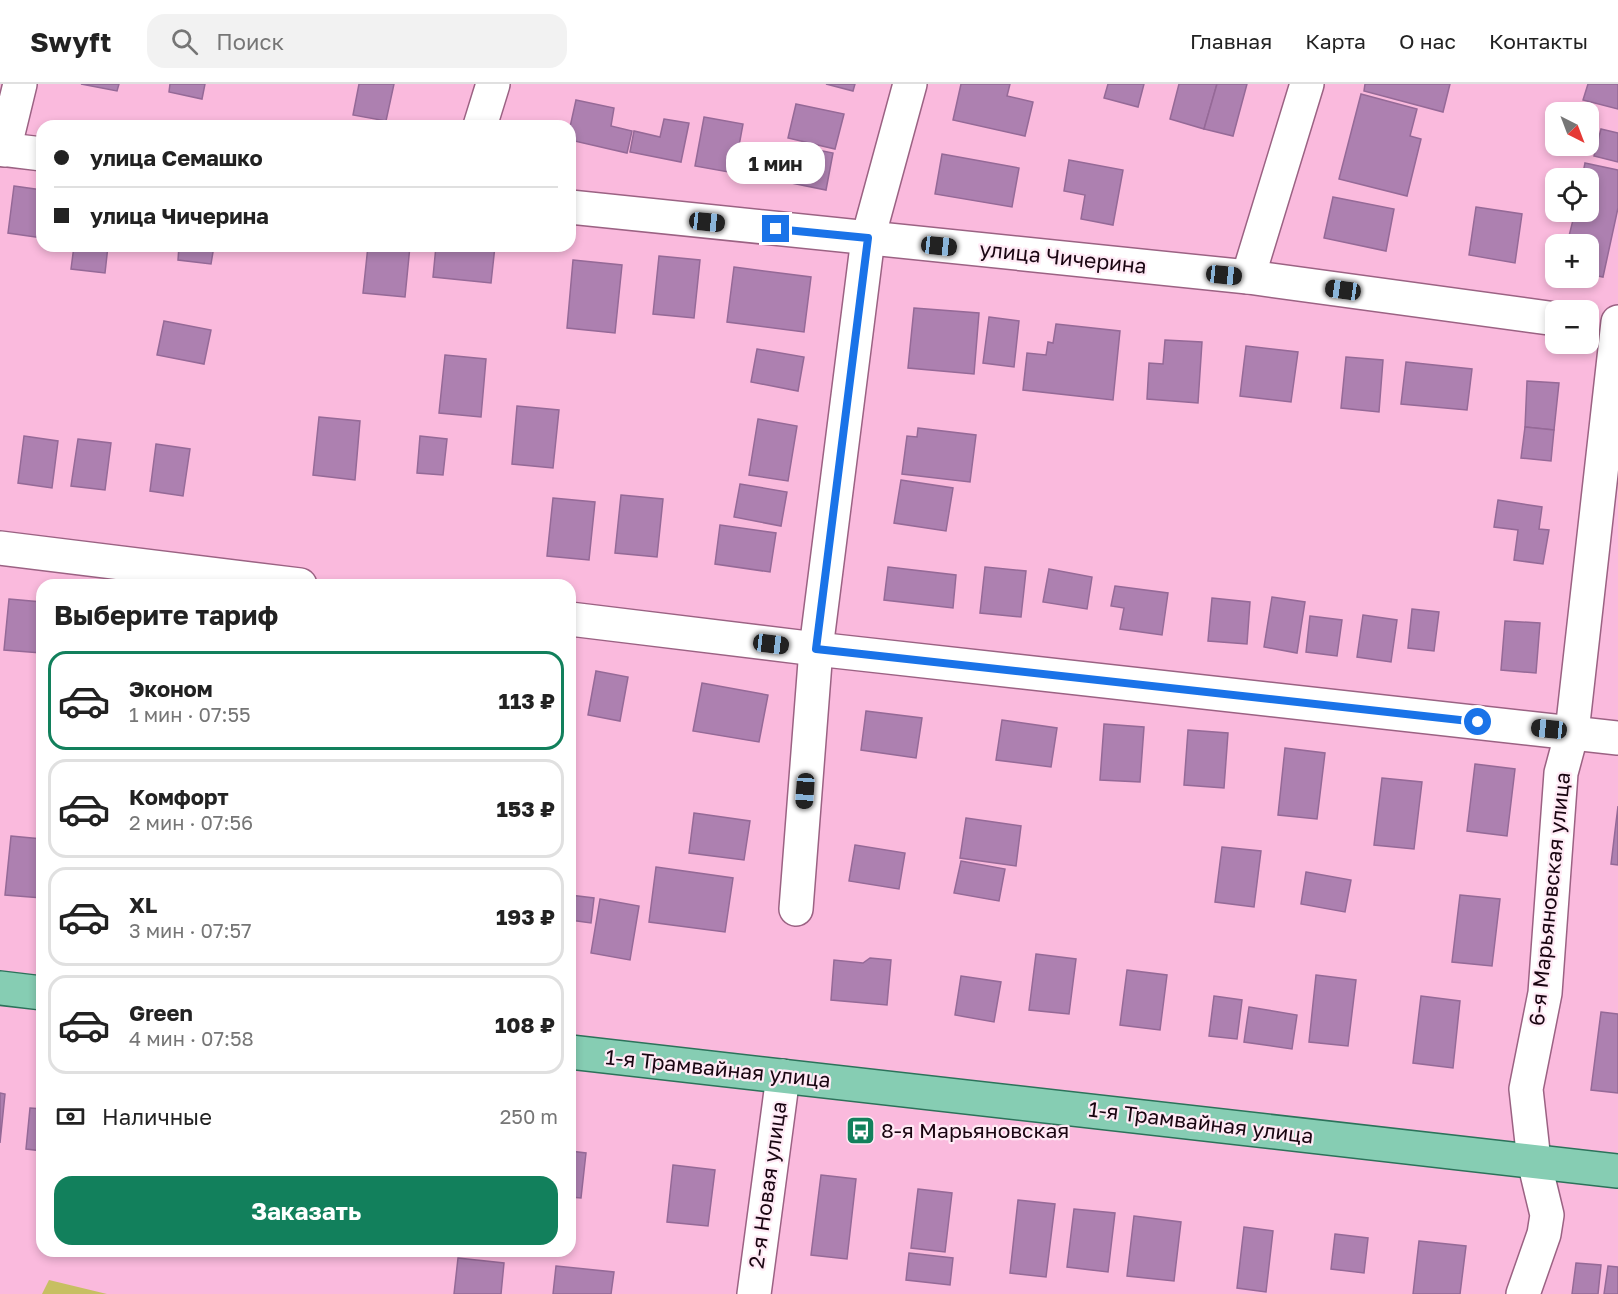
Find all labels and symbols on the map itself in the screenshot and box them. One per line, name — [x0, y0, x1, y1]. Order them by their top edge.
north arrow — [1545, 102, 1599, 156]
callout: 1 мин — [726, 142, 826, 184]
car — [688, 211, 726, 233]
route end — [762, 215, 789, 242]
car — [920, 235, 958, 257]
street label: улица Чичерина — [978, 235, 1148, 279]
car — [1205, 264, 1243, 286]
car — [1324, 279, 1362, 301]
car — [752, 633, 790, 655]
route start — [1464, 708, 1491, 735]
car — [1530, 718, 1568, 740]
street label: 6-я Марьяновская улица — [1523, 771, 1575, 1027]
car — [795, 772, 815, 810]
street label: 1-я Трамвайная улица — [604, 1043, 832, 1093]
street label: 1-я Трамвайная улица — [1087, 1095, 1315, 1149]
street label: 2-я Новая улица — [742, 1100, 792, 1270]
bus stop icon: 8-я Марьяновская — [844, 1115, 876, 1147]
place label: 8-я Марьяновская — [881, 1117, 1069, 1143]

